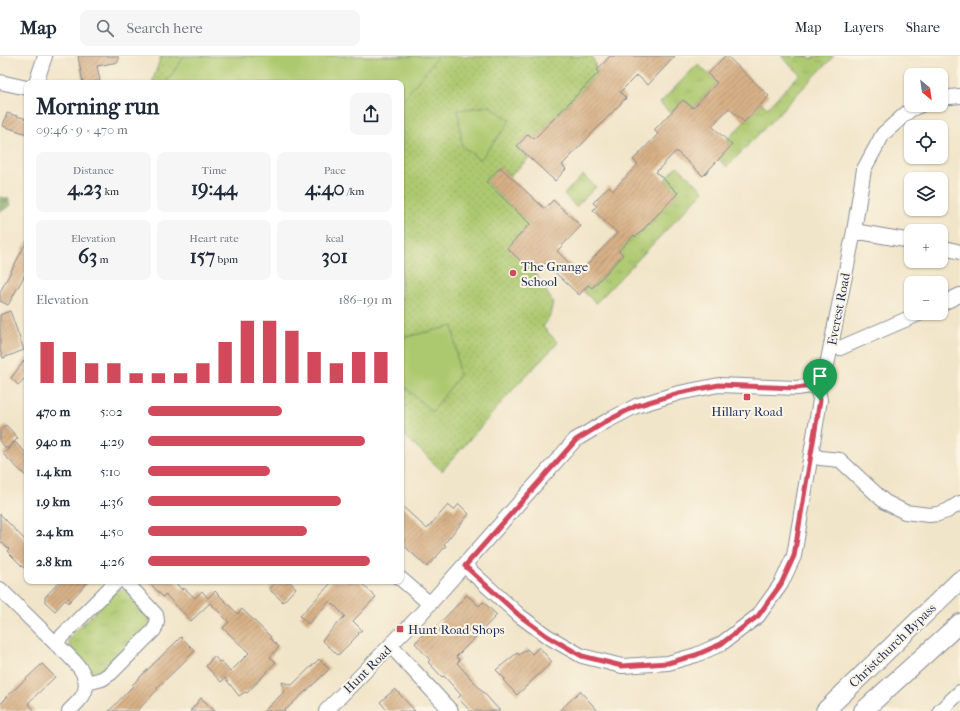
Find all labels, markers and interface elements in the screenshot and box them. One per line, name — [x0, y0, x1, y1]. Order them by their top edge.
search box — [80, 10, 360, 46]
text: Map — [20, 17, 56, 39]
icon: search — [94, 17, 116, 39]
text: Search here — [126, 19, 203, 37]
text: Map — [795, 19, 822, 36]
text: Layers — [844, 19, 884, 36]
text: Share — [906, 19, 940, 36]
north arrow — [904, 68, 948, 112]
map controls — [904, 68, 948, 320]
button: share — [350, 93, 392, 135]
text: Morning run — [36, 94, 159, 120]
button: locate — [904, 120, 948, 164]
text: 09:46 · 9 × 470 m — [36, 122, 128, 137]
text: Distance — [73, 164, 114, 177]
text: Time — [201, 164, 226, 177]
text: Pace — [324, 164, 346, 177]
button: layers — [904, 172, 948, 216]
text: 4.23 — [67, 177, 102, 200]
text: 19:44 — [191, 177, 237, 200]
text: 4:40 — [305, 177, 344, 200]
text: km — [102, 185, 119, 198]
text: /km — [344, 185, 364, 198]
button: + — [904, 224, 948, 268]
text: Elevation — [71, 232, 116, 245]
text: Heart rate — [189, 232, 239, 245]
text: kcal — [325, 232, 344, 245]
text: 63 — [78, 245, 97, 268]
text: 157 — [190, 245, 215, 268]
text: 301 — [322, 245, 348, 268]
text: m — [97, 253, 109, 266]
text: bpm — [215, 253, 238, 266]
place label: The Grange School — [521, 259, 589, 289]
marker: The Grange School — [508, 268, 518, 278]
street label: Everest Road — [824, 271, 853, 347]
button: − — [904, 276, 948, 320]
text: Elevation — [36, 292, 89, 307]
text: 186–191 m — [338, 292, 392, 307]
pin — [803, 359, 837, 400]
icon: arrive — [809, 365, 831, 387]
marker: Hillary Road — [742, 392, 752, 402]
text: 470 m — [36, 404, 70, 419]
text: 5:02 — [100, 404, 123, 419]
place label: Hillary Road — [711, 404, 784, 419]
text: 940 m — [36, 434, 71, 449]
text: 4:29 — [100, 434, 124, 449]
text: 1.4 km — [36, 464, 71, 479]
text: 5:10 — [100, 464, 121, 479]
text: 1.9 km — [36, 494, 70, 509]
text: 4:36 — [100, 494, 123, 509]
text: 2.4 km — [36, 524, 73, 539]
text: 4:50 — [100, 524, 124, 539]
text: 2.8 km — [36, 554, 72, 569]
text: 4:26 — [100, 554, 125, 569]
street label: Christchurch Bypass — [846, 600, 939, 690]
place label: Hunt Road Shops — [408, 622, 505, 637]
marker: Hunt Road Shops — [395, 624, 405, 634]
street label: Hunt Road — [340, 642, 395, 696]

